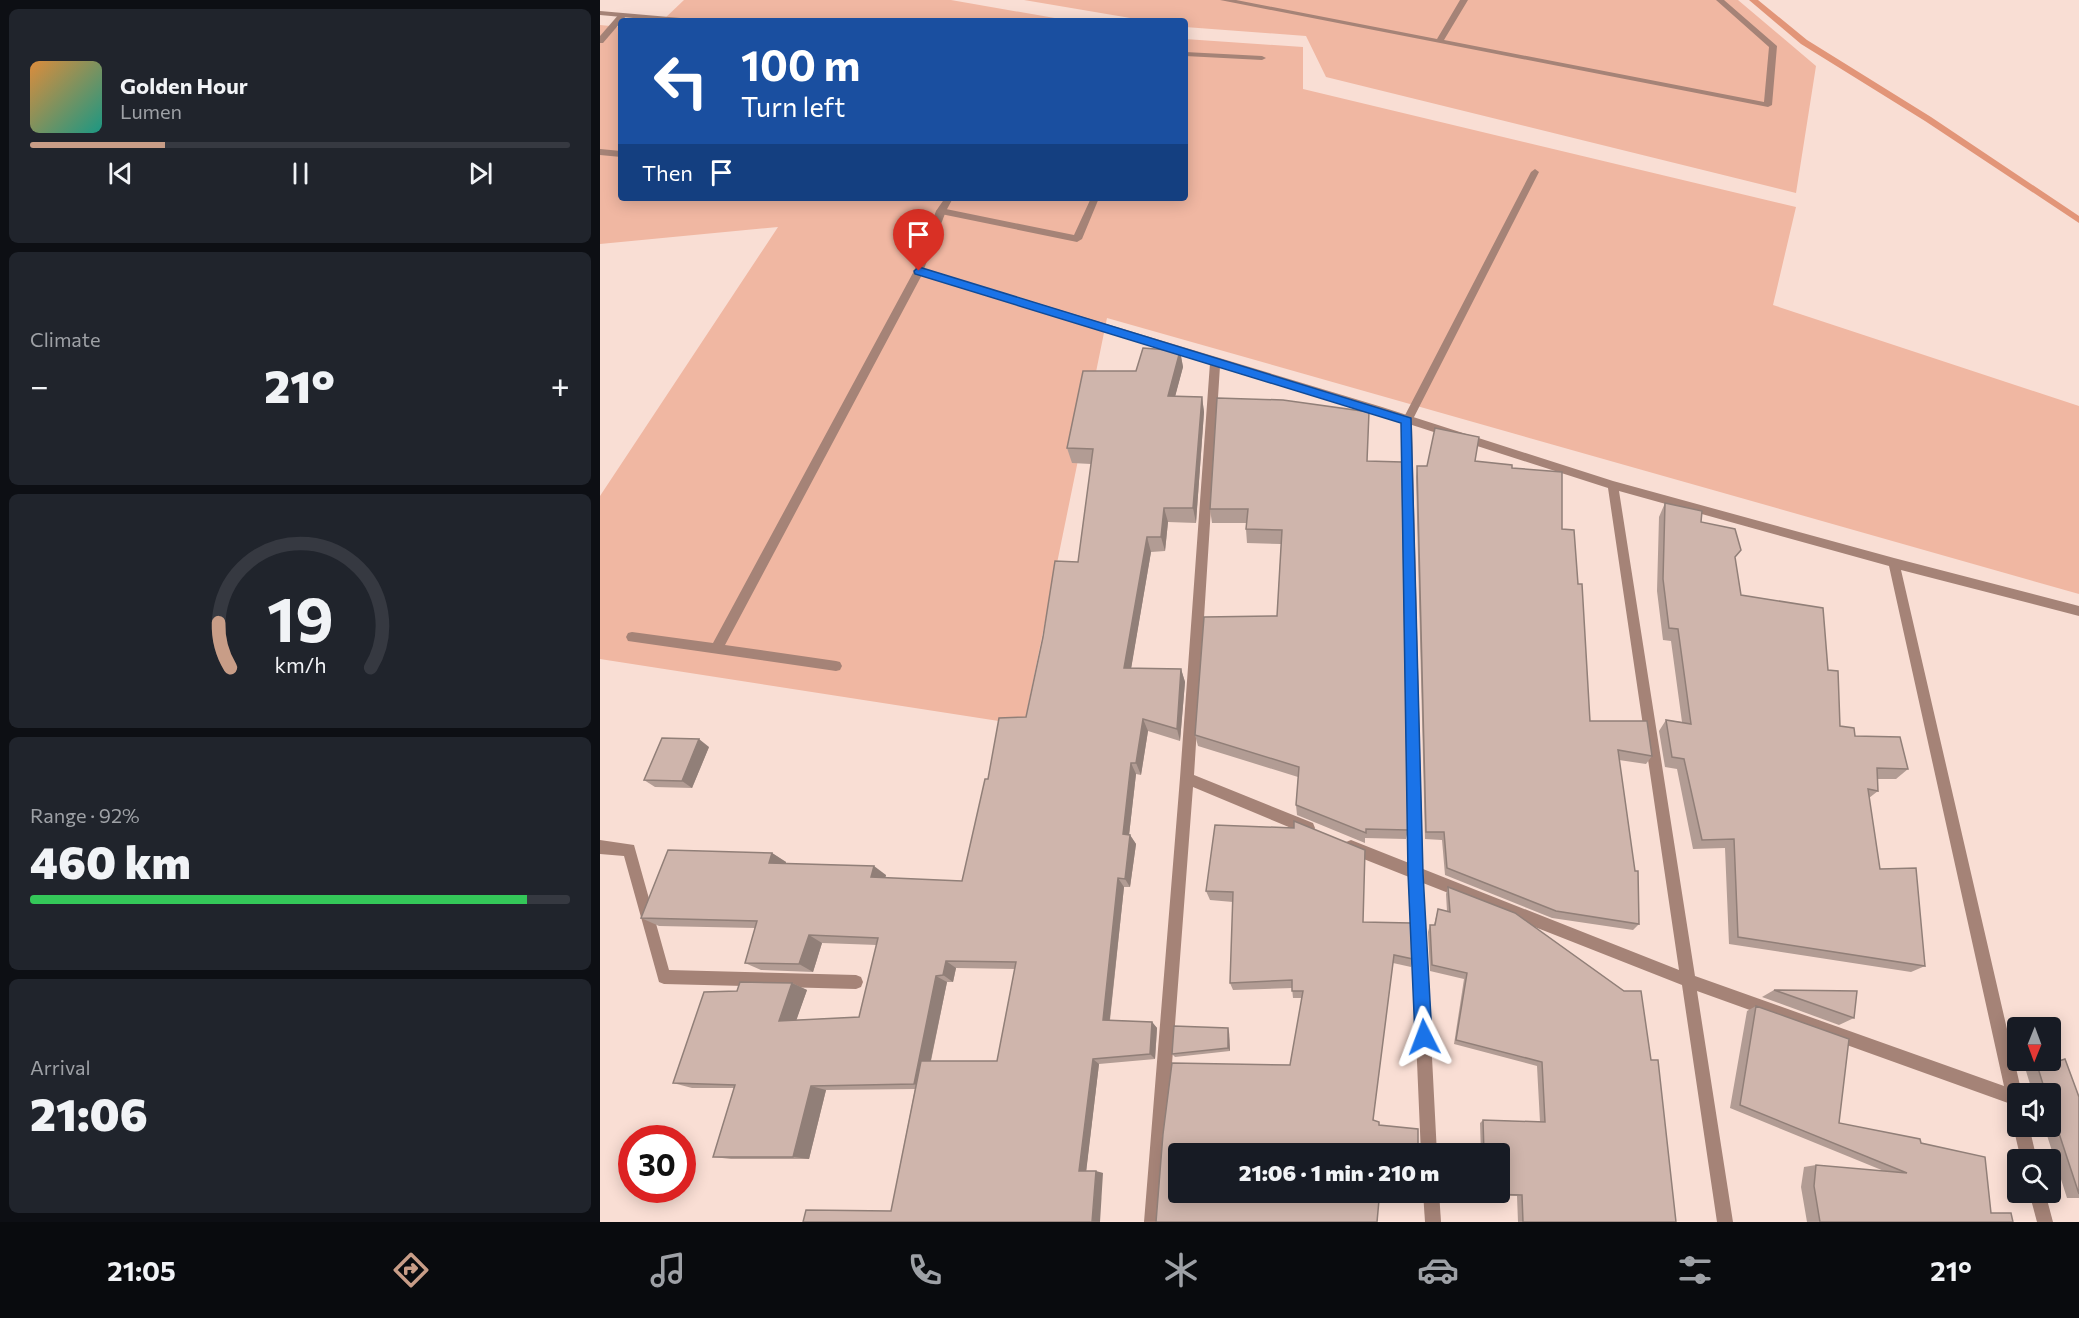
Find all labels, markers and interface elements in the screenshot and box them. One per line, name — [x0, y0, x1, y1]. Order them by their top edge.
text: 100 m — [741, 38, 861, 90]
icon: left — [642, 42, 720, 120]
text: Golden Hour — [120, 72, 248, 99]
text: Turn left — [741, 90, 845, 123]
text: Lumen — [120, 99, 182, 123]
icon: arrive — [705, 156, 738, 189]
icon: previous — [104, 157, 137, 190]
icon: pause — [284, 157, 317, 190]
icon: next — [464, 157, 497, 190]
text: Then — [642, 159, 693, 186]
pin — [893, 209, 944, 271]
icon: arrive — [902, 218, 935, 251]
text: Climate — [30, 327, 100, 351]
text: 21° — [264, 357, 335, 412]
text: − — [30, 364, 49, 405]
text: + — [551, 364, 570, 405]
text: 19 — [267, 579, 333, 655]
text: km/h — [274, 651, 326, 677]
text: Range · 92% — [30, 803, 140, 827]
text: 460 km — [30, 833, 191, 888]
position arrow — [1392, 1005, 1456, 1069]
north arrow — [2007, 1017, 2061, 1071]
map controls — [2007, 1017, 2061, 1203]
text: Arrival — [30, 1055, 91, 1079]
button: sound — [2007, 1083, 2061, 1137]
text: 21:06 — [30, 1085, 148, 1140]
speed limit sign: 30 — [618, 1125, 696, 1203]
button: search — [2007, 1149, 2061, 1203]
text: 21:06 · 1 min · 210 m — [1239, 1159, 1439, 1186]
icon: directions — [390, 1249, 432, 1291]
icon: music — [647, 1249, 689, 1291]
icon: phone — [904, 1249, 946, 1291]
icon: climate — [1160, 1249, 1202, 1291]
icon: car — [1417, 1249, 1459, 1291]
icon: filters — [1674, 1249, 1716, 1291]
text: 21:05 — [107, 1254, 176, 1287]
text: 21° — [1930, 1254, 1972, 1287]

